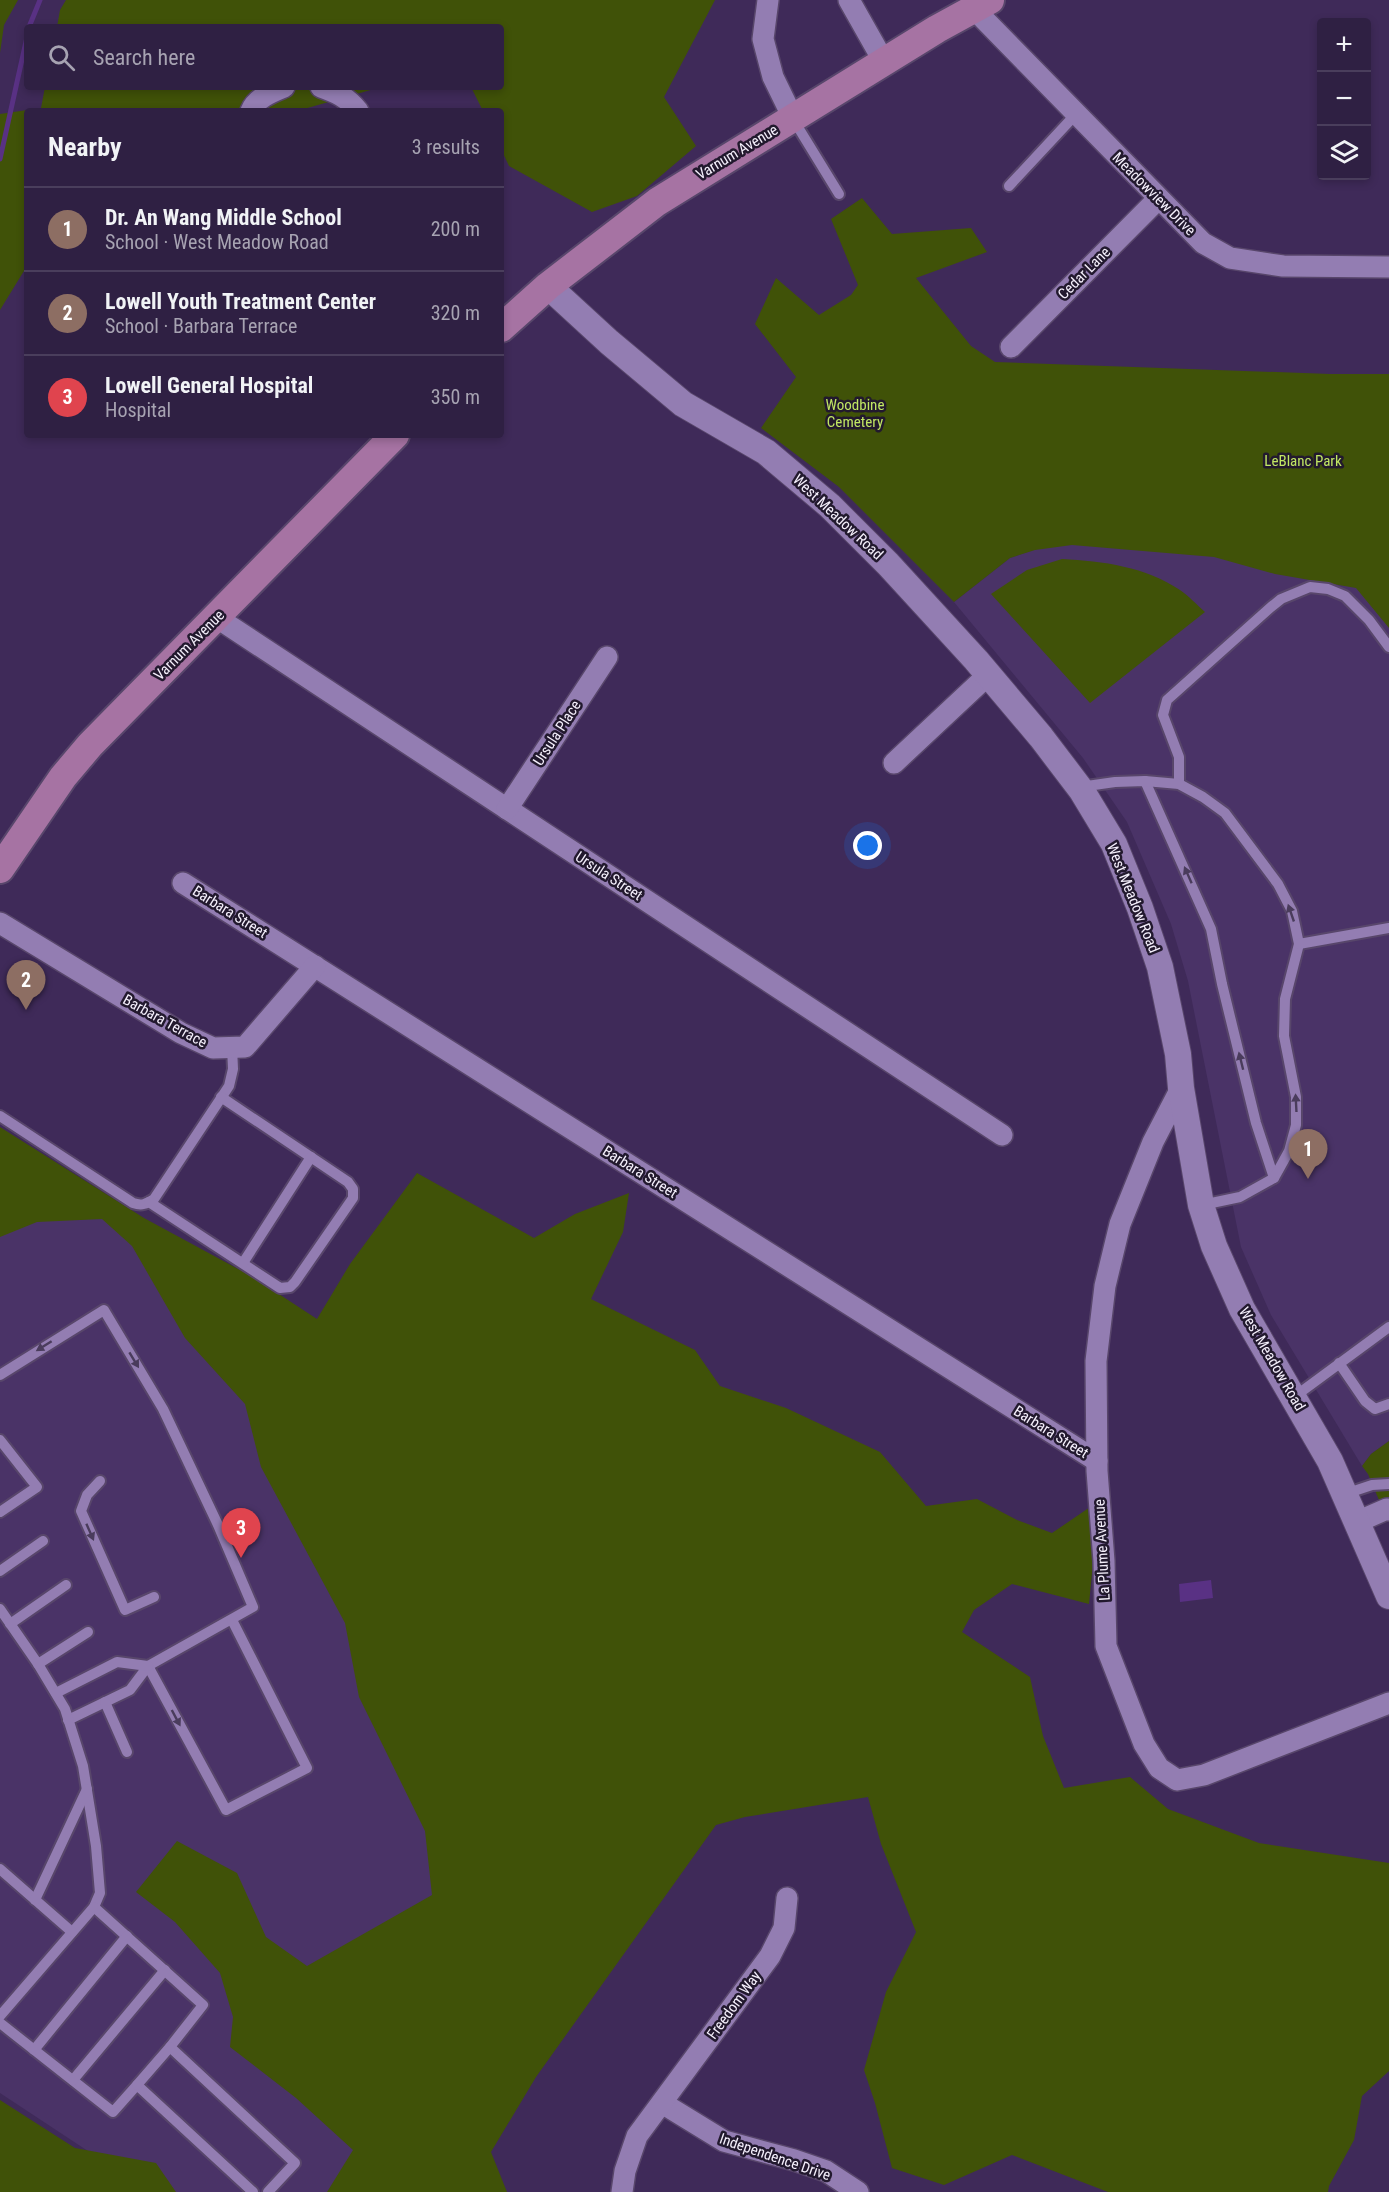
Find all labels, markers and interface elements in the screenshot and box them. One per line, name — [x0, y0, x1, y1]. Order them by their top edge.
map controls — [1317, 18, 1371, 180]
button: + — [1317, 18, 1371, 72]
search box — [24, 24, 504, 90]
icon: search — [45, 41, 78, 74]
text: Search here — [93, 45, 195, 70]
button: − — [1317, 72, 1371, 126]
street label: Varnum Avenue — [693, 121, 781, 183]
button: layers — [1317, 126, 1371, 180]
text: Nearby — [48, 132, 122, 162]
text: 3 results — [412, 135, 480, 159]
street label: Meadowview Drive — [1109, 149, 1199, 239]
text: Dr. An Wang Middle School — [105, 205, 342, 230]
text: 1 — [62, 217, 73, 241]
text: 200 m — [431, 217, 480, 241]
text: School · West Meadow Road — [105, 230, 329, 254]
street label: Cedar Lane — [1054, 243, 1114, 303]
text: Lowell Youth Treatment Center — [105, 289, 376, 314]
text: 2 — [62, 301, 73, 325]
text: 320 m — [431, 301, 480, 325]
text: School · Barbara Terrace — [105, 314, 297, 338]
text: Lowell General Hospital — [105, 373, 313, 398]
text: 3 — [62, 385, 73, 409]
text: 350 m — [431, 385, 480, 409]
park label: Woodbine Cemetery — [826, 396, 884, 431]
text: Hospital — [105, 398, 171, 422]
park label: LeBlanc Park — [1264, 452, 1342, 470]
street label: West Meadow Road — [789, 471, 887, 563]
street label: Varnum Avenue — [150, 606, 228, 684]
street label: Ursula Place — [529, 697, 585, 769]
your location — [853, 831, 882, 860]
street label: West Meadow Road — [1103, 840, 1163, 956]
street label: Ursula Street — [572, 848, 646, 904]
one-way arrow — [1183, 866, 1192, 883]
street label: Barbara Street — [189, 882, 271, 942]
one-way arrow — [1286, 904, 1295, 922]
pin: 2 — [6, 960, 46, 1010]
street label: Barbara Terrace — [120, 991, 210, 1051]
one-way arrow — [1236, 1052, 1246, 1071]
one-way arrow — [1291, 1094, 1300, 1113]
pin: 1 — [1288, 1130, 1328, 1179]
street label: Barbara Street — [599, 1142, 681, 1202]
street label: West Meadow Road — [1235, 1304, 1309, 1414]
one-way arrow — [36, 1340, 52, 1351]
one-way arrow — [129, 1352, 139, 1369]
street label: Barbara Street — [1010, 1402, 1092, 1462]
street label: La Plume Avenue — [1090, 1499, 1114, 1601]
pin: 3 — [222, 1508, 260, 1558]
one-way arrow — [85, 1523, 95, 1541]
one-way arrow — [171, 1709, 181, 1726]
street label: Freedom Way — [703, 1967, 765, 2043]
street label: Independence Drive — [717, 2130, 833, 2184]

